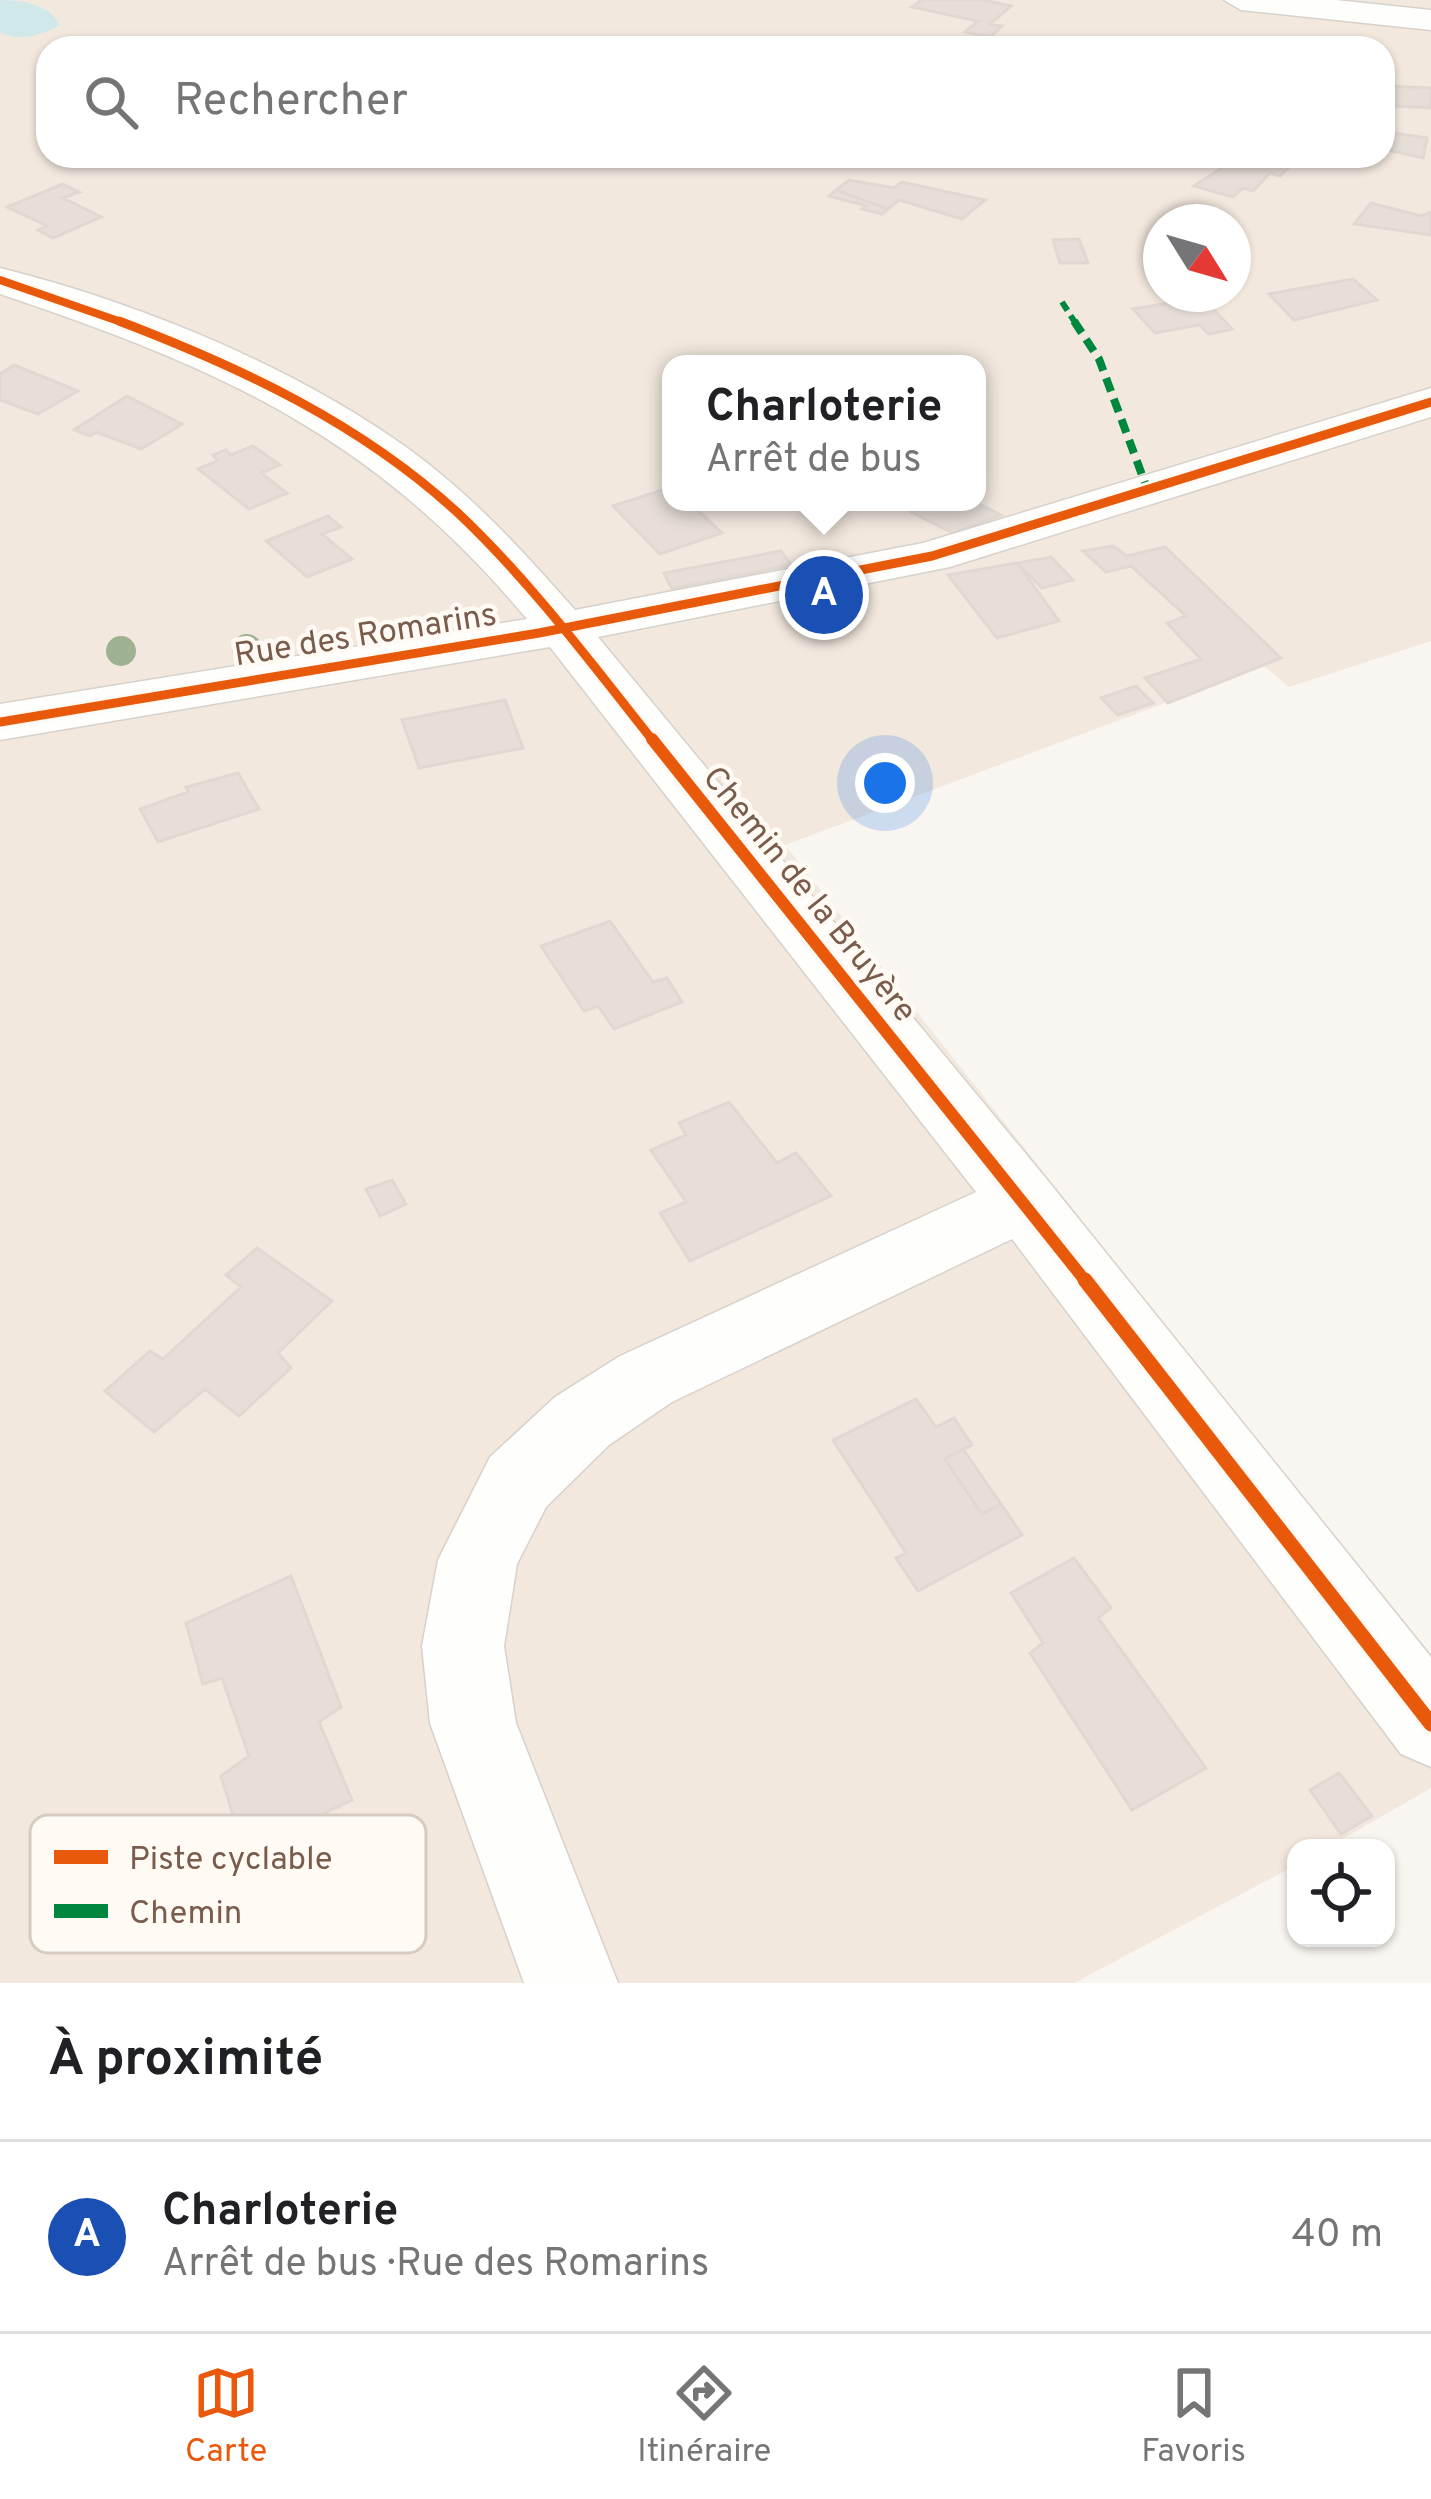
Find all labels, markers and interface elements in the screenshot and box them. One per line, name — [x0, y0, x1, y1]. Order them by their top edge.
search box — [36, 36, 1395, 168]
icon: search — [78, 69, 144, 135]
text: Rechercher — [174, 74, 408, 131]
north arrow — [1143, 204, 1251, 312]
popup — [662, 355, 986, 511]
text: Charloterie — [706, 380, 942, 437]
text: Arrêt de bus — [706, 437, 922, 486]
pin: A — [785, 550, 863, 640]
street label: Rue des Romarins — [231, 595, 500, 678]
your location — [855, 753, 915, 813]
street label: Chemin de la Bruyère — [692, 759, 924, 1032]
legend — [30, 1815, 426, 1953]
map controls — [1287, 1839, 1395, 1947]
button: locate — [1287, 1839, 1395, 1947]
text: Piste cyclable — [129, 1840, 332, 1882]
text: Chemin — [129, 1894, 242, 1936]
text: À proximité — [48, 2029, 323, 2094]
text: Charloterie — [162, 2184, 398, 2241]
text: A — [73, 2212, 101, 2261]
text: 40 m — [1292, 2212, 1383, 2261]
text: Arrêt de bus · Rue des Romarins — [162, 2241, 709, 2290]
tab: Carte — [185, 2360, 267, 2474]
tab: Itinéraire — [637, 2360, 771, 2474]
tab: Favoris — [1141, 2360, 1246, 2474]

